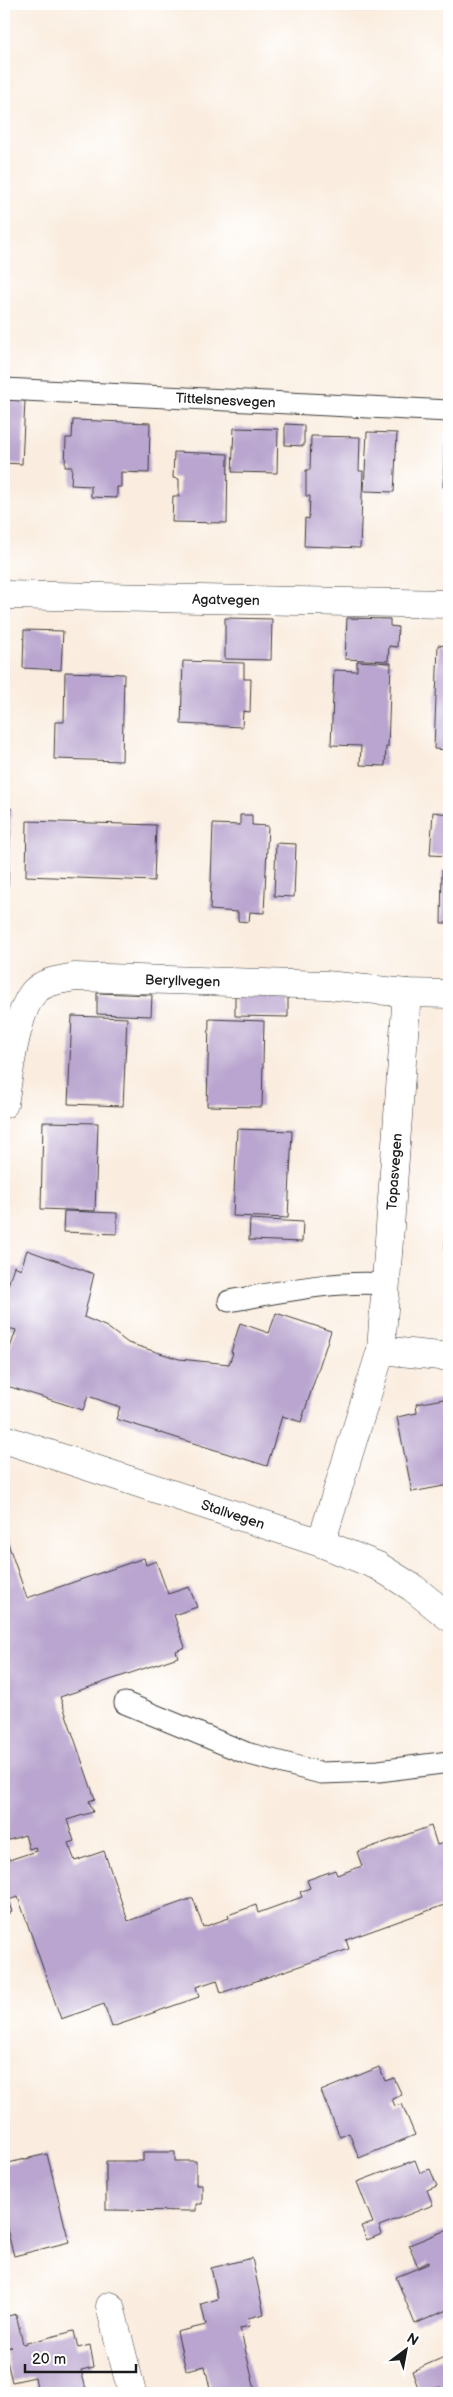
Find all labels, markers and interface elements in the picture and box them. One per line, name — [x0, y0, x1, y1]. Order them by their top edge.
street label: Tittelsnesvegen — [175, 389, 276, 411]
street label: Agatvegen — [192, 590, 260, 609]
street label: Beryllvegen — [145, 971, 221, 990]
street label: Topasvegen — [383, 1132, 405, 1211]
street label: Stallvegen — [199, 1496, 267, 1532]
north arrow — [380, 2324, 430, 2374]
text: N — [404, 2329, 422, 2349]
scale bar — [25, 2342, 136, 2374]
text: 20 m — [32, 2350, 66, 2369]

